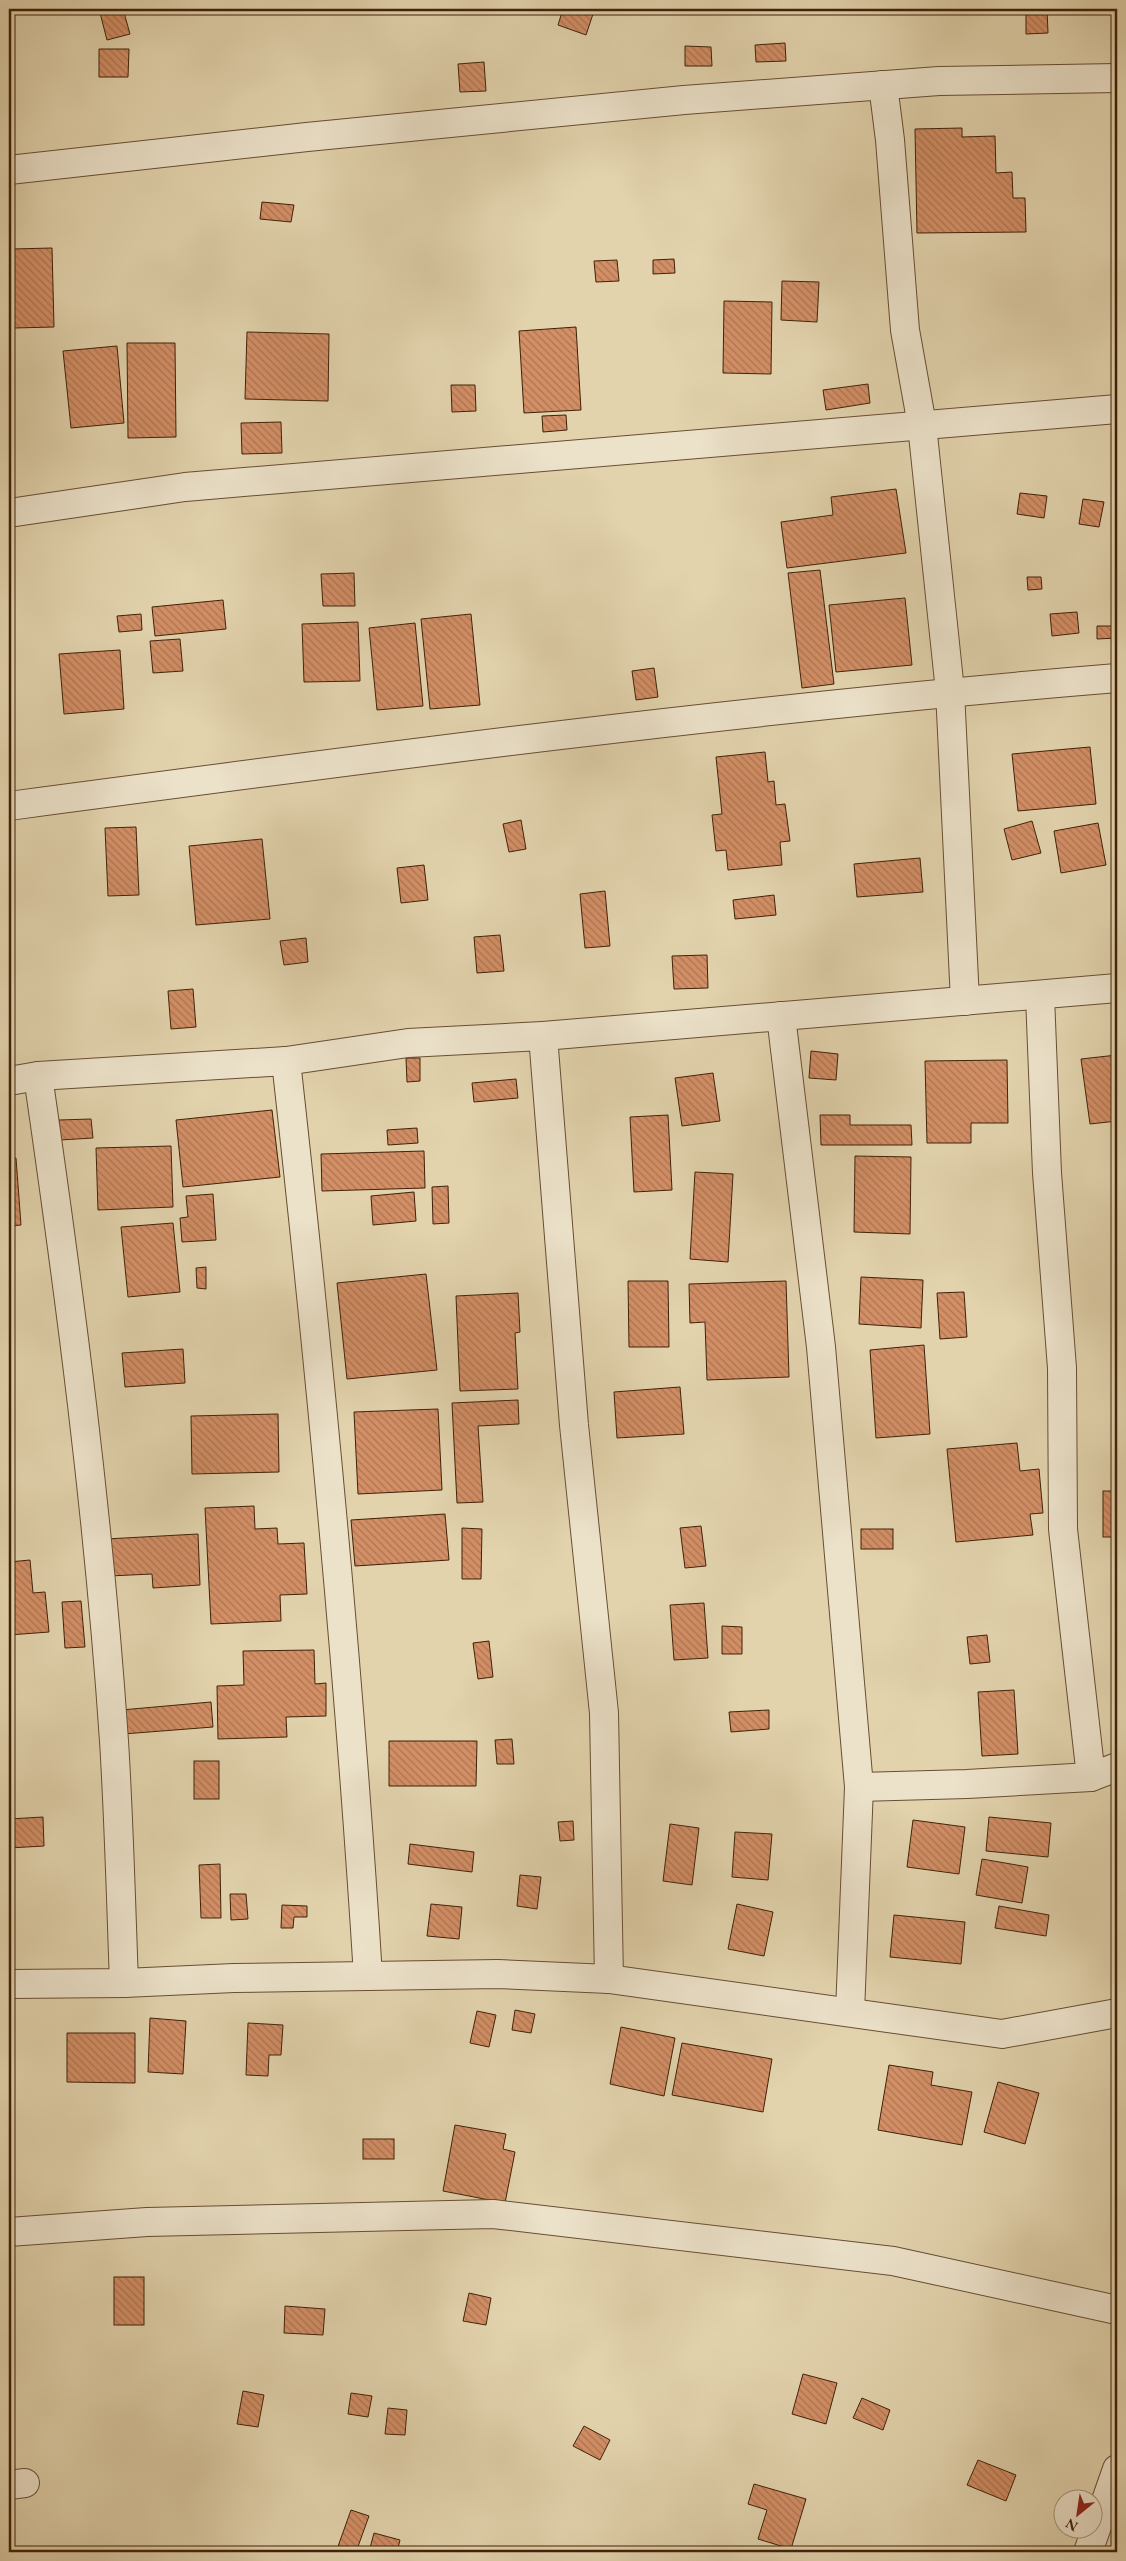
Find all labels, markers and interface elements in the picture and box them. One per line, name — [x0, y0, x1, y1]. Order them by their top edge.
north arrow — [1054, 2488, 1104, 2538]
text: N — [1062, 2514, 1081, 2536]

